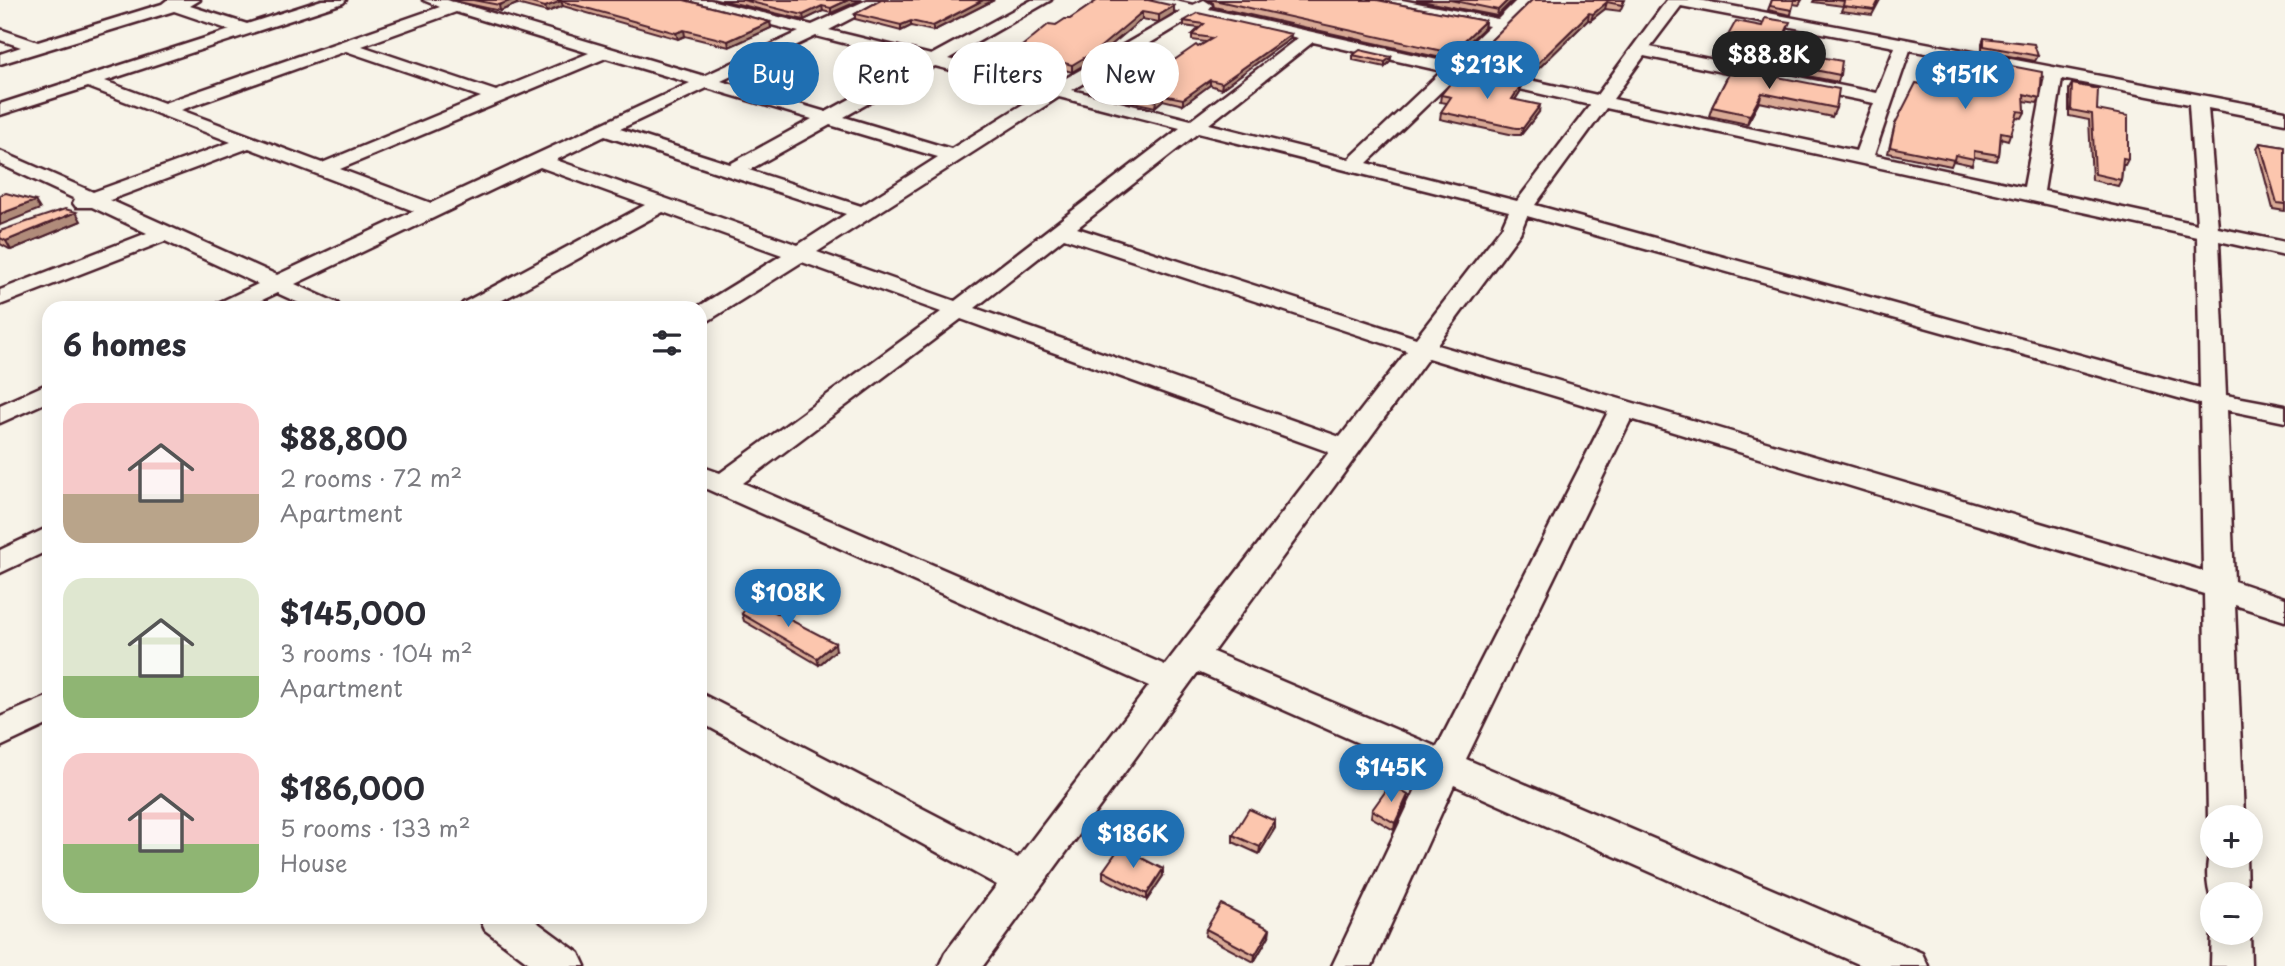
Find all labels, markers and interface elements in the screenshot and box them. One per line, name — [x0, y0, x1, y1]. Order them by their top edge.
pin: $88.8K — [1712, 32, 1826, 91]
text: $88.8K — [1728, 36, 1810, 71]
chip: Buy — [728, 42, 819, 105]
chip: Rent — [833, 42, 934, 105]
chip: Filters — [948, 42, 1067, 105]
chip: New — [1081, 42, 1179, 105]
pin: $213K — [1438, 42, 1536, 101]
text: $213K — [1451, 46, 1523, 81]
pin: $151K — [1916, 52, 2014, 111]
text: $151K — [1931, 56, 1999, 91]
text: 6 homes — [63, 321, 186, 366]
icon: filters — [648, 324, 686, 362]
text: $88,800 — [280, 415, 408, 460]
icon: home — [119, 431, 203, 515]
text: 2 rooms · 72 m² — [280, 460, 462, 495]
text: Apartment — [280, 495, 403, 530]
pin: $108K — [739, 570, 837, 629]
text: $108K — [751, 574, 825, 609]
text: $145,000 — [280, 590, 426, 635]
icon: home — [119, 606, 203, 690]
text: 3 rooms · 104 m² — [280, 635, 473, 670]
text: Apartment — [280, 670, 403, 705]
pin: $145K — [1342, 744, 1440, 804]
text: $145K — [1355, 749, 1427, 784]
text: $186,000 — [280, 765, 425, 810]
icon: home — [119, 781, 203, 865]
map controls — [2200, 805, 2263, 945]
button: + — [2200, 805, 2263, 868]
text: 5 rooms · 133 m² — [280, 810, 471, 845]
pin: $186K — [1084, 810, 1182, 870]
text: $186K — [1097, 815, 1169, 850]
text: House — [280, 845, 347, 880]
button: − — [2200, 882, 2263, 945]

